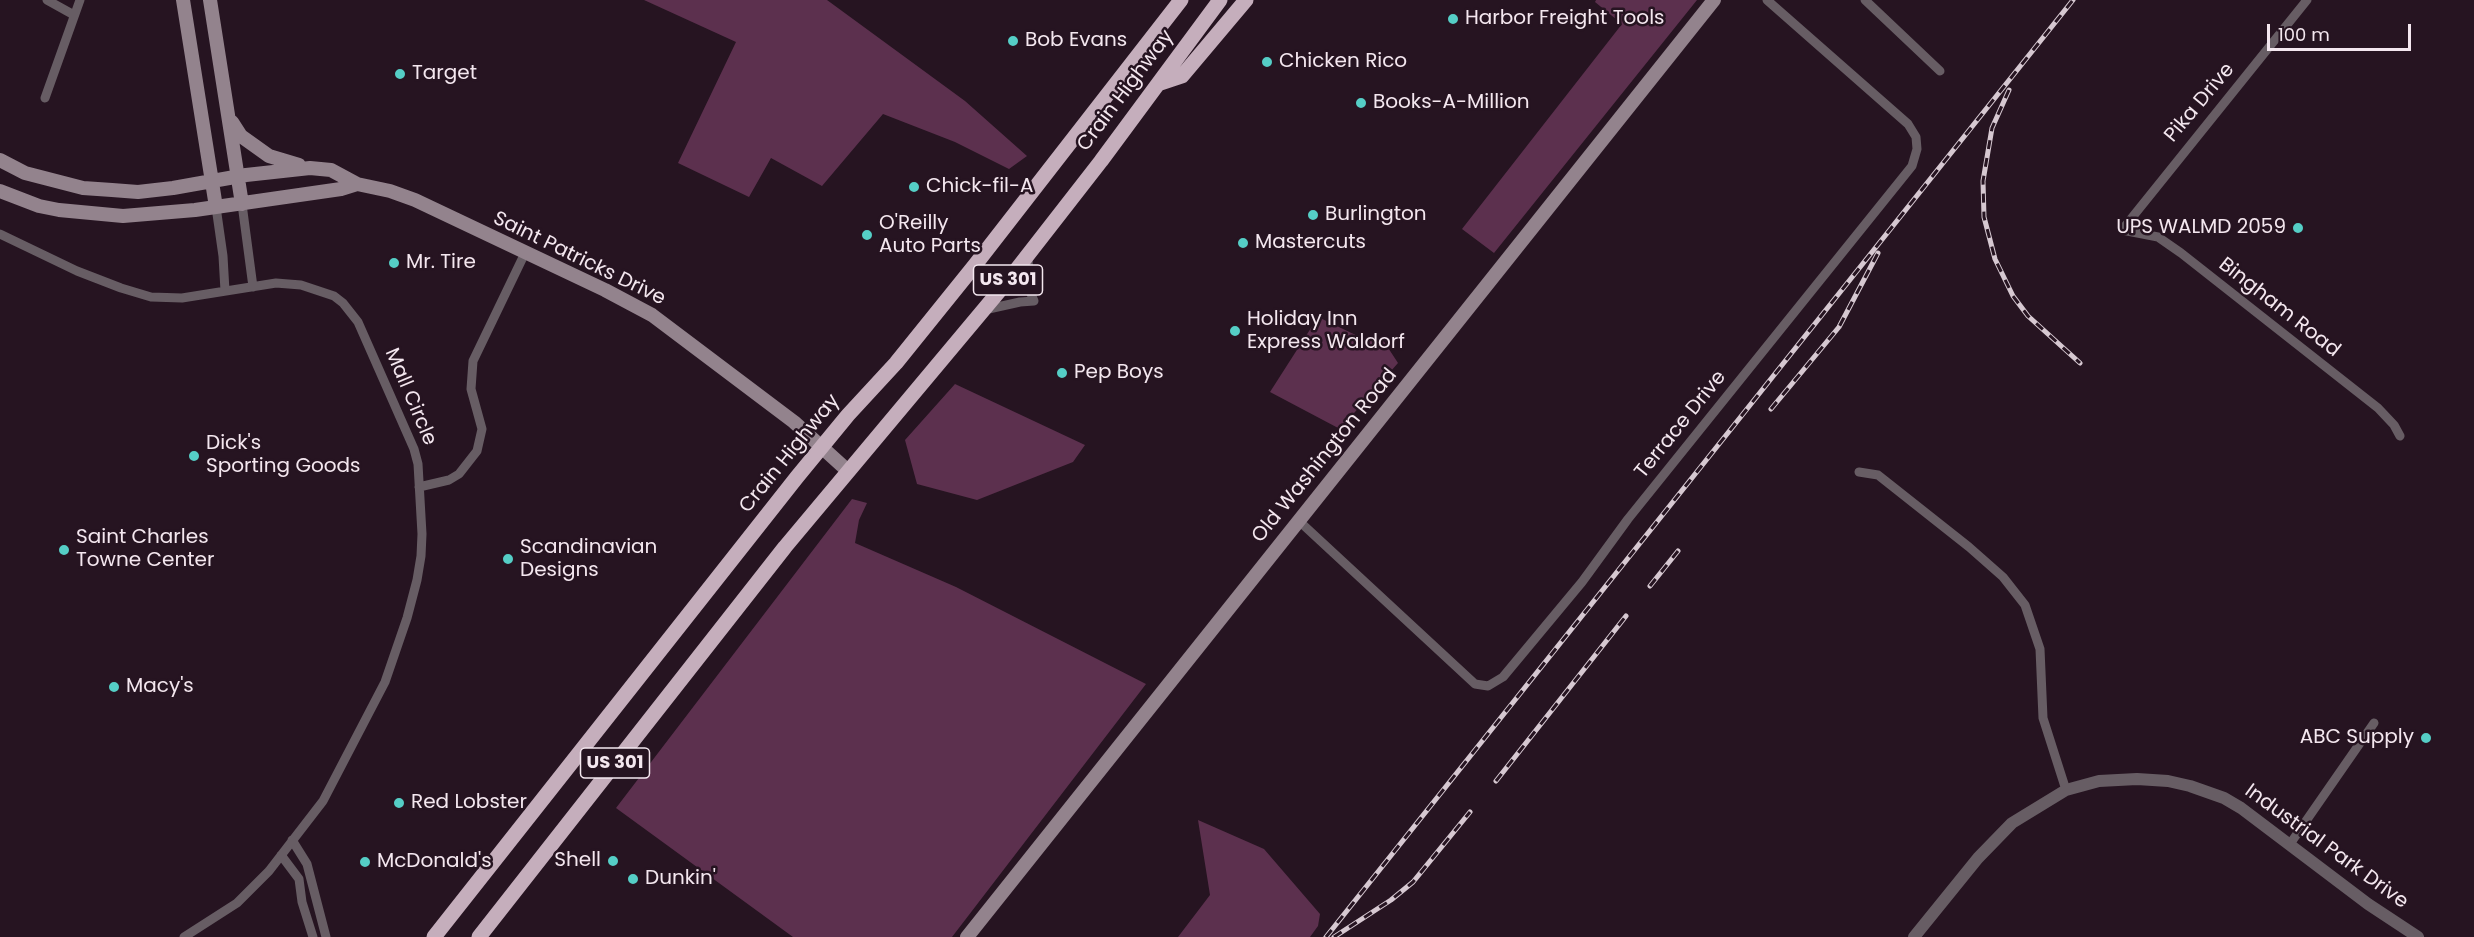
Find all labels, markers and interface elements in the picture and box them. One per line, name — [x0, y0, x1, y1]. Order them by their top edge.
place label: Harbor Freight Tools — [1465, 7, 1665, 31]
marker: Harbor Freight Tools — [1446, 12, 1460, 26]
scale bar — [2270, 12, 2414, 50]
text: 100 m — [2278, 22, 2330, 47]
street label: Crain Highway — [1073, 26, 1179, 156]
place label: Bob Evans — [1025, 29, 1127, 53]
marker: Bob Evans — [1006, 34, 1020, 48]
place label: Chicken Rico — [1279, 50, 1407, 74]
marker: Chicken Rico — [1260, 55, 1274, 69]
street label: Pika Drive — [2160, 59, 2240, 147]
place label: Target — [412, 62, 477, 86]
marker: Target — [393, 67, 407, 81]
place label: Books-A-Million — [1373, 91, 1530, 115]
marker: Books-A-Million — [1354, 96, 1368, 110]
place label: Chick-fil-A — [926, 175, 1034, 199]
marker: Chick-fil-A — [907, 180, 921, 194]
place label: Burlington — [1325, 203, 1427, 227]
street label: Saint Patricks Drive — [489, 207, 669, 311]
marker: Burlington — [1306, 208, 1320, 222]
place label: O'Reilly Auto Parts — [879, 212, 981, 259]
place label: UPS WALMD 2059 — [2116, 216, 2286, 240]
marker: UPS WALMD 2059 — [2291, 221, 2305, 235]
marker: O'Reilly Auto Parts — [860, 228, 874, 242]
place label: Mastercuts — [1255, 231, 1366, 255]
marker: Mastercuts — [1236, 236, 1250, 250]
place label: Mr. Tire — [406, 251, 476, 275]
street label: Bingham Road — [2213, 253, 2345, 363]
marker: Mr. Tire — [387, 256, 401, 270]
road number: US 301 — [974, 265, 1042, 295]
place label: Holiday Inn Express Waldorf — [1247, 308, 1405, 355]
marker: Holiday Inn Express Waldorf — [1228, 324, 1242, 338]
street label: Mall Circle — [379, 345, 441, 449]
place label: Pep Boys — [1074, 361, 1164, 385]
street label: Old Washington Road — [1247, 364, 1403, 548]
marker: Pep Boys — [1055, 366, 1069, 380]
street label: Terrace Drive — [1630, 366, 1732, 484]
street label: Crain Highway — [735, 390, 845, 518]
place label: Dick's Sporting Goods — [206, 432, 360, 479]
marker: Dick's Sporting Goods — [187, 449, 201, 463]
place label: Saint Charles Towne Center — [76, 526, 214, 573]
place label: Scandinavian Designs — [520, 536, 657, 583]
marker: Saint Charles Towne Center — [57, 543, 71, 557]
marker: Scandinavian Designs — [501, 552, 515, 566]
place label: Macy's — [126, 675, 194, 699]
marker: Macy's — [107, 680, 121, 694]
place label: ABC Supply — [2300, 726, 2414, 750]
marker: ABC Supply — [2419, 731, 2433, 745]
road number: US 301 — [580, 748, 650, 778]
street label: Industrial Park Drive — [2240, 780, 2412, 914]
place label: Red Lobster — [411, 791, 527, 815]
marker: Red Lobster — [392, 796, 406, 810]
place label: Shell — [554, 849, 601, 873]
place label: McDonald's — [377, 850, 492, 874]
marker: Shell — [606, 854, 620, 868]
marker: McDonald's — [358, 855, 372, 869]
place label: Dunkin' — [645, 867, 716, 891]
marker: Dunkin' — [626, 872, 640, 886]

